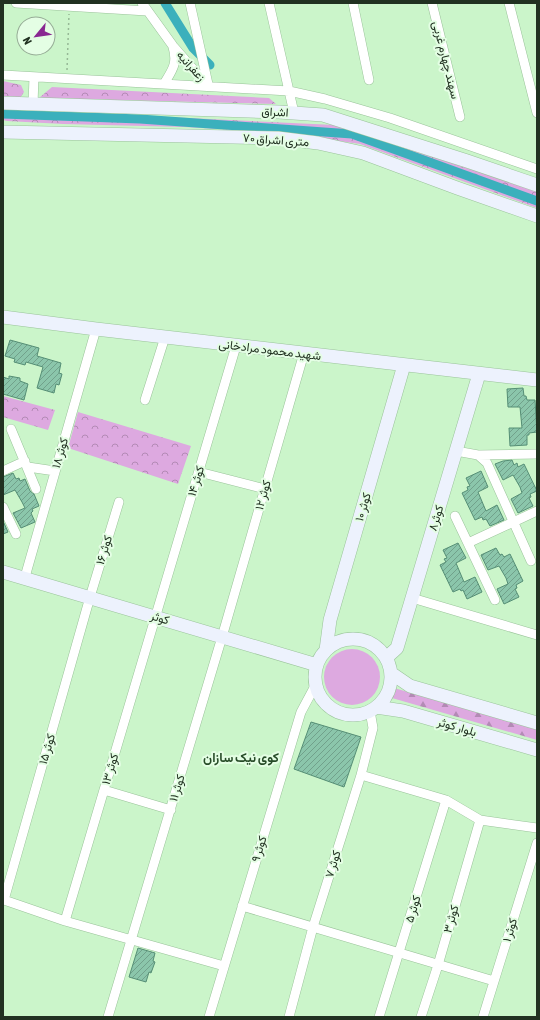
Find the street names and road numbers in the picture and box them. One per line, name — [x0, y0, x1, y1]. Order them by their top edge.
street label: سهند چهارم غربی — [429, 20, 462, 101]
street label: زعفرانیه — [173, 48, 208, 85]
street label: اشراق — [261, 104, 289, 121]
street label: ۷۰ متری اشراق — [242, 131, 310, 150]
street label: شهید محمود مرادخانی — [218, 337, 322, 364]
street label: کوثر ۱۸ — [49, 436, 72, 470]
street label: کوثر ۱۴ — [185, 464, 208, 498]
street label: کوثر ۱۲ — [252, 478, 275, 512]
street label: کوثر ۱۰ — [352, 491, 375, 523]
street label: کوثر۸ — [425, 503, 447, 533]
street label: کوثر ۱۶ — [93, 534, 116, 567]
street label: کوثر — [148, 608, 171, 628]
street label: بلوار کوثر — [435, 714, 478, 740]
street label: ۱۵ کوثر — [36, 732, 59, 766]
street label: کوثر ۱۳ — [99, 752, 122, 787]
street label: کوثر ۱۱ — [166, 773, 189, 804]
street label: کوثر ۹ — [248, 834, 271, 864]
street label: کوثر ۷ — [322, 849, 345, 880]
street label: کوثر ۵ — [402, 894, 425, 925]
street label: کوثر ۳ — [440, 903, 463, 935]
street label: کوثر ۱ — [500, 916, 521, 944]

